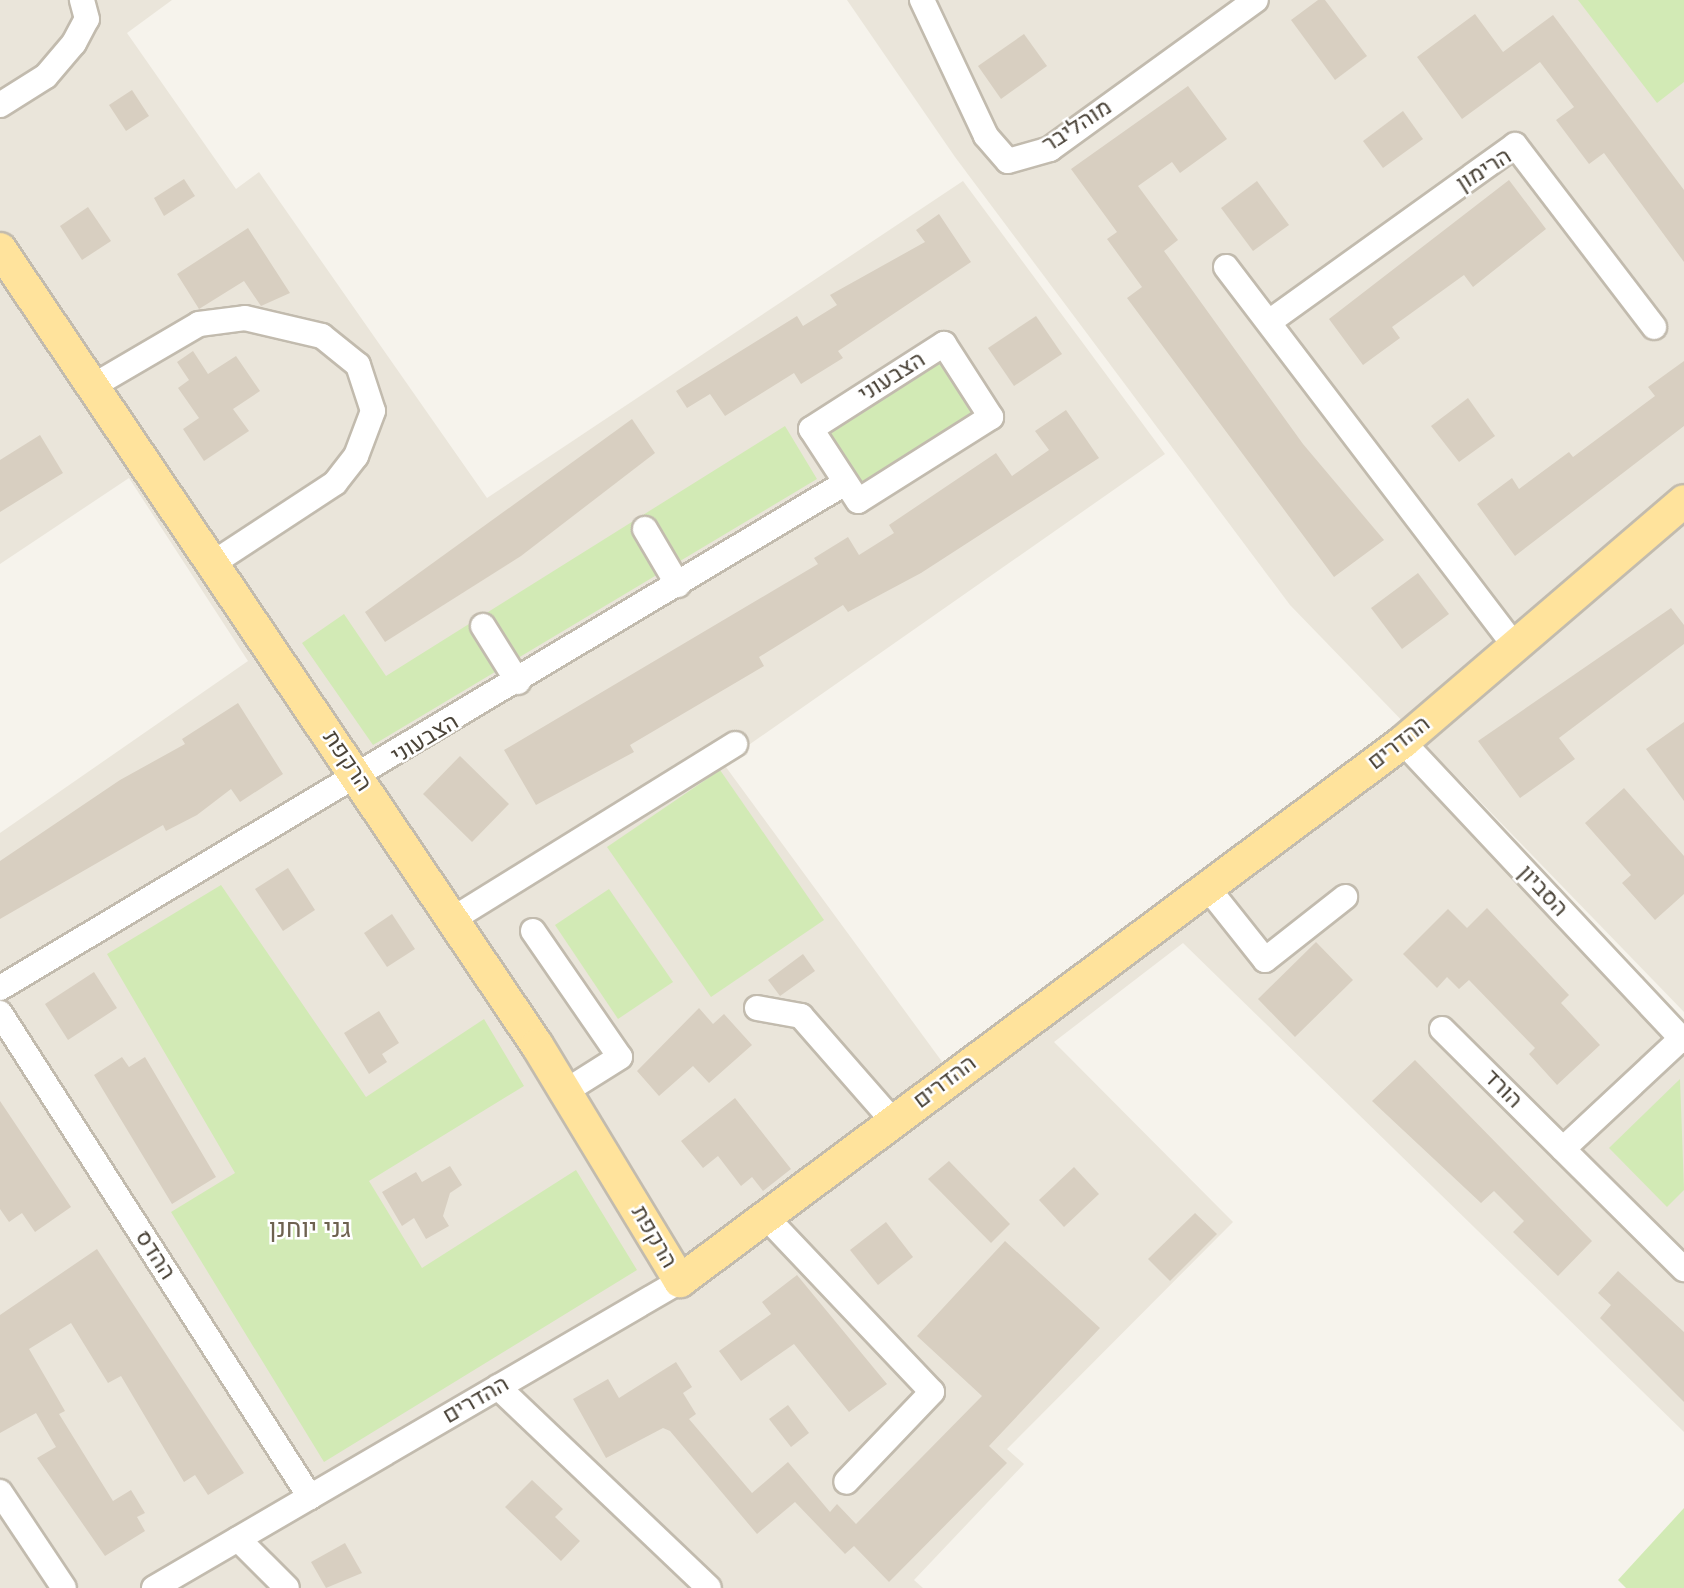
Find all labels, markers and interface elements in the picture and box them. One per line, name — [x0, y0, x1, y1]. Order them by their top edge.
street label: מוהליבר — [1037, 93, 1117, 159]
street label: הרימון — [1451, 142, 1517, 198]
street label: הצבעוני — [853, 346, 931, 408]
street label: הצבעוני — [386, 708, 464, 770]
street label: ההדרים — [1362, 710, 1436, 776]
street label: הרקפת — [317, 725, 377, 797]
street label: הסביון — [1512, 859, 1574, 923]
street label: ההדרים — [908, 1049, 982, 1115]
street label: הורד — [1478, 1064, 1528, 1114]
street label: הרקפת — [625, 1201, 683, 1273]
district label: גני יוחנן — [269, 1213, 351, 1245]
street label: ההדס — [129, 1225, 181, 1285]
street label: ההדרים — [438, 1370, 514, 1430]

